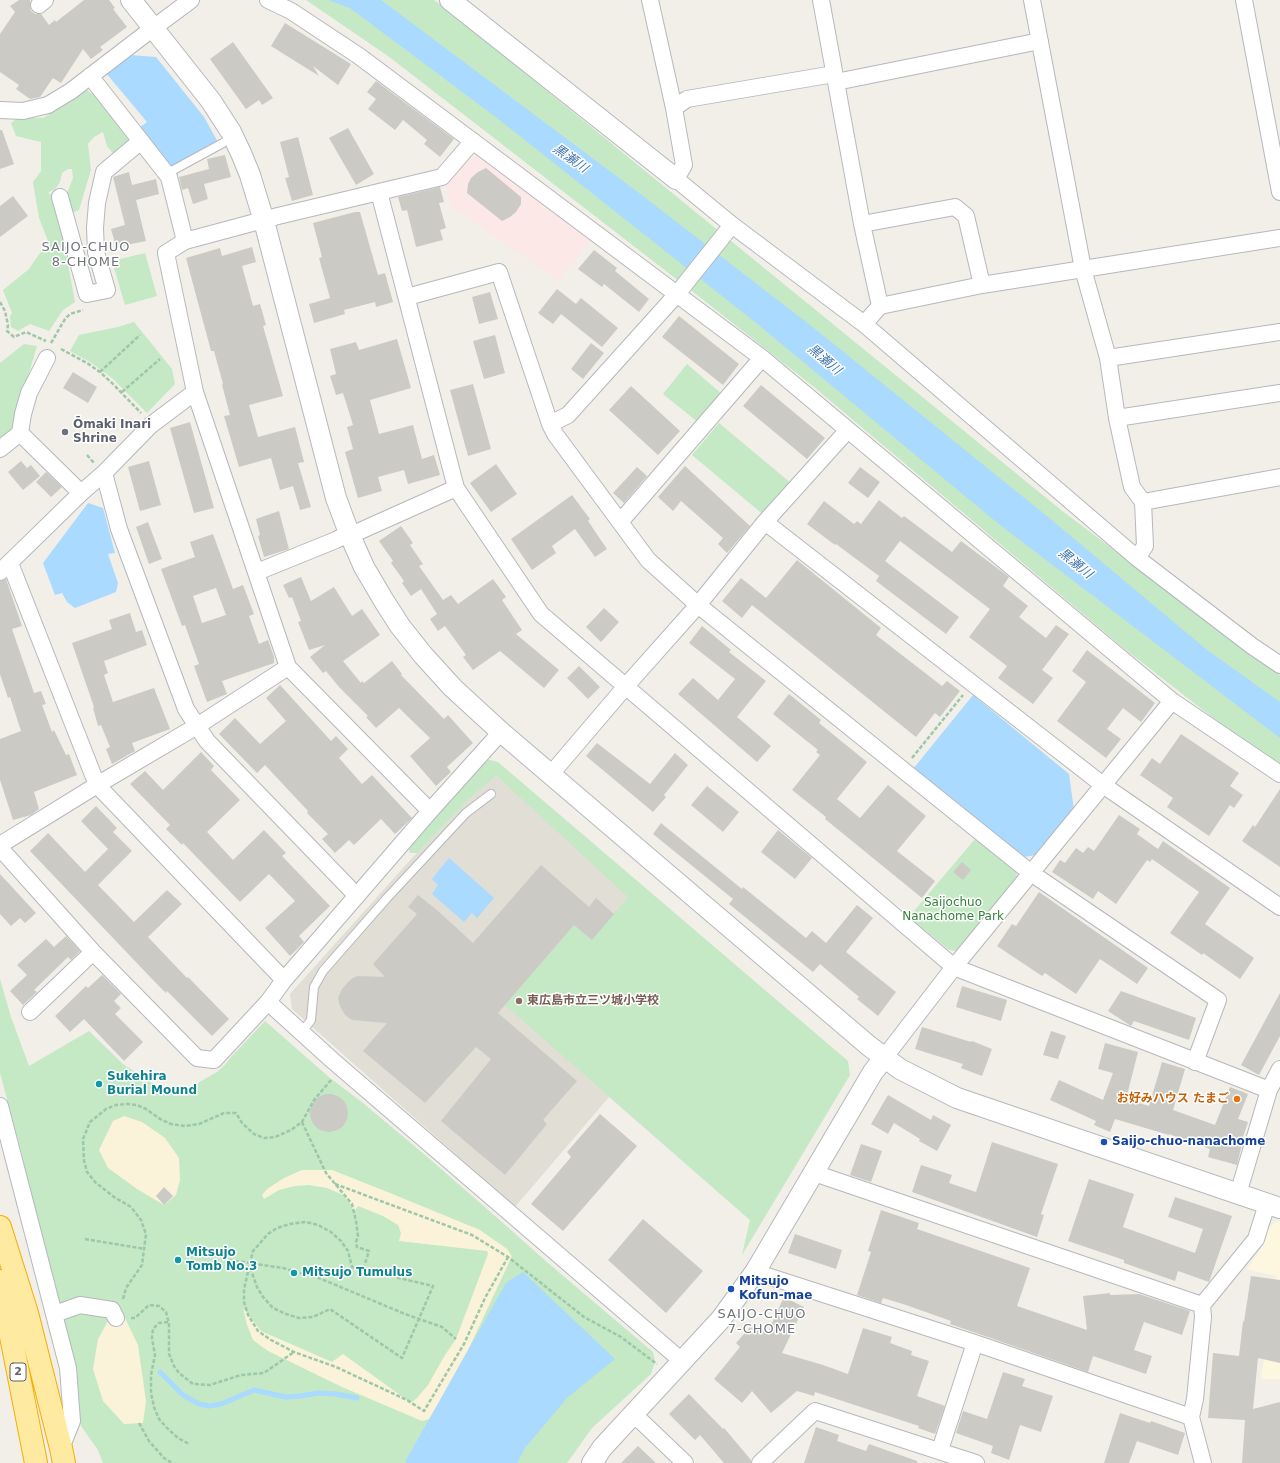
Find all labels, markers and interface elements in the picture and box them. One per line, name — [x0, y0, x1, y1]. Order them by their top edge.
water label: 黒瀬川 — [550, 141, 590, 177]
district label: SAIJO-CHUO 8-CHOME — [42, 240, 130, 271]
water label: 黒瀬川 — [804, 341, 844, 379]
place label: Ōmaki Inari Shrine — [73, 418, 151, 446]
marker: Ōmaki Inari Shrine — [60, 427, 70, 437]
water label: 黒瀬川 — [1055, 546, 1095, 582]
park label: Saijochuo Nanachome Park — [902, 896, 1004, 924]
place label: 東広島市立三ツ城小学校 — [527, 994, 659, 1008]
marker: 東広島市立三ツ城小学校 — [514, 996, 524, 1006]
place label: Sukehira Burial Mound — [107, 1070, 197, 1098]
marker: Sukehira Burial Mound — [94, 1079, 104, 1089]
place label: お好みハウス たまご — [1117, 1092, 1229, 1106]
marker: お好みハウス たまご — [1232, 1094, 1242, 1104]
place label: Saijo-chuo-nanachome — [1112, 1135, 1265, 1149]
marker: Saijo-chuo-nanachome — [1099, 1137, 1109, 1147]
place label: Mitsujo Tomb No.3 — [186, 1246, 257, 1274]
marker: Mitsujo Tomb No.3 — [173, 1255, 183, 1265]
place label: Mitsujo Tumulus — [302, 1266, 412, 1280]
marker: Mitsujo Tumulus — [289, 1268, 299, 1278]
place label: Mitsujo Kofun-mae — [739, 1275, 812, 1303]
marker: Mitsujo Kofun-mae — [726, 1284, 736, 1294]
district label: SAIJO-CHUO 7-CHOME — [718, 1307, 806, 1338]
road number: 2 — [10, 1363, 26, 1381]

